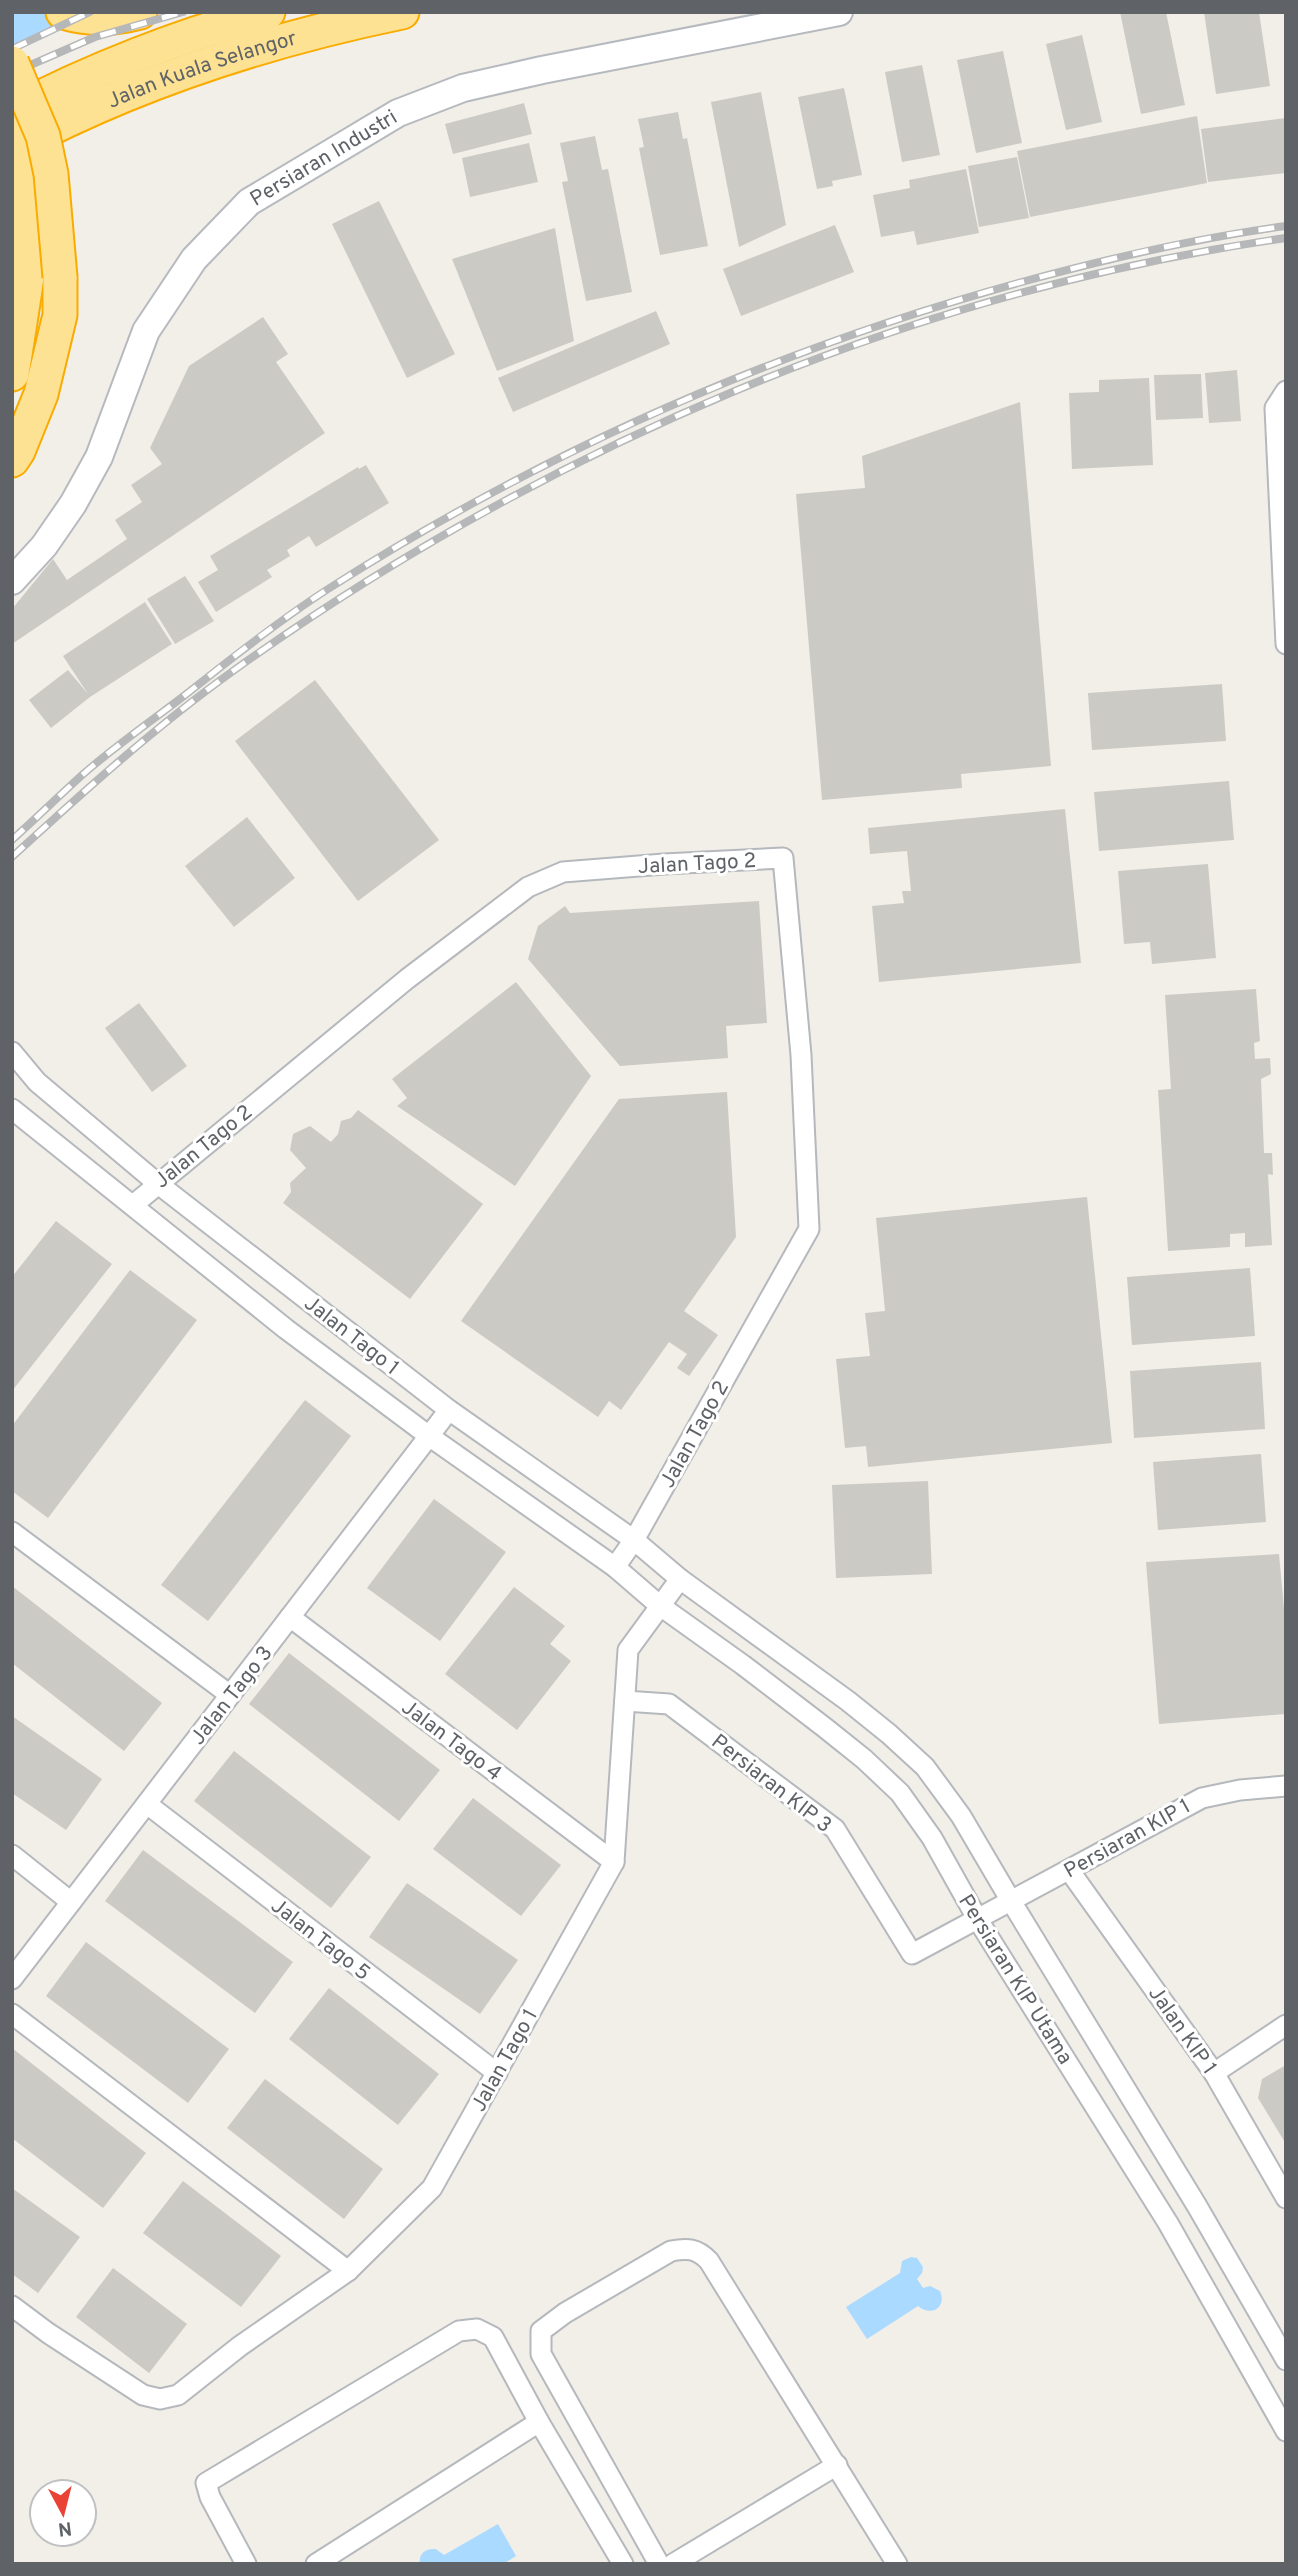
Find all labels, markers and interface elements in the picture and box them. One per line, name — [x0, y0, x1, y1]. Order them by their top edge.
street label: Jalan Kuala Selangor — [104, 26, 300, 116]
street label: Persiaran Industri — [245, 104, 403, 213]
street label: Jalan Tago 2 — [637, 848, 757, 881]
street label: Jalan Tago 2 — [149, 1099, 259, 1195]
street label: Jalan Tago 1 — [298, 1291, 404, 1382]
street label: Jalan Tago 2 — [655, 1376, 736, 1493]
street label: Jalan Tago 3 — [185, 1641, 279, 1751]
street label: Jalan Tago 4 — [395, 1695, 507, 1788]
street label: Persiaran KIP 3 — [705, 1729, 837, 1840]
street label: Persiaran KIP 1 — [1060, 1793, 1196, 1885]
street label: Persiaran KIP Utama — [952, 1890, 1078, 2070]
street label: Jalan Tago 5 — [265, 1893, 375, 1987]
street label: Jalan KIP 1 — [1142, 1981, 1222, 2080]
street label: Jalan Tago 1 — [466, 2004, 545, 2117]
north arrow — [28, 2478, 98, 2548]
text: N — [57, 2515, 73, 2541]

